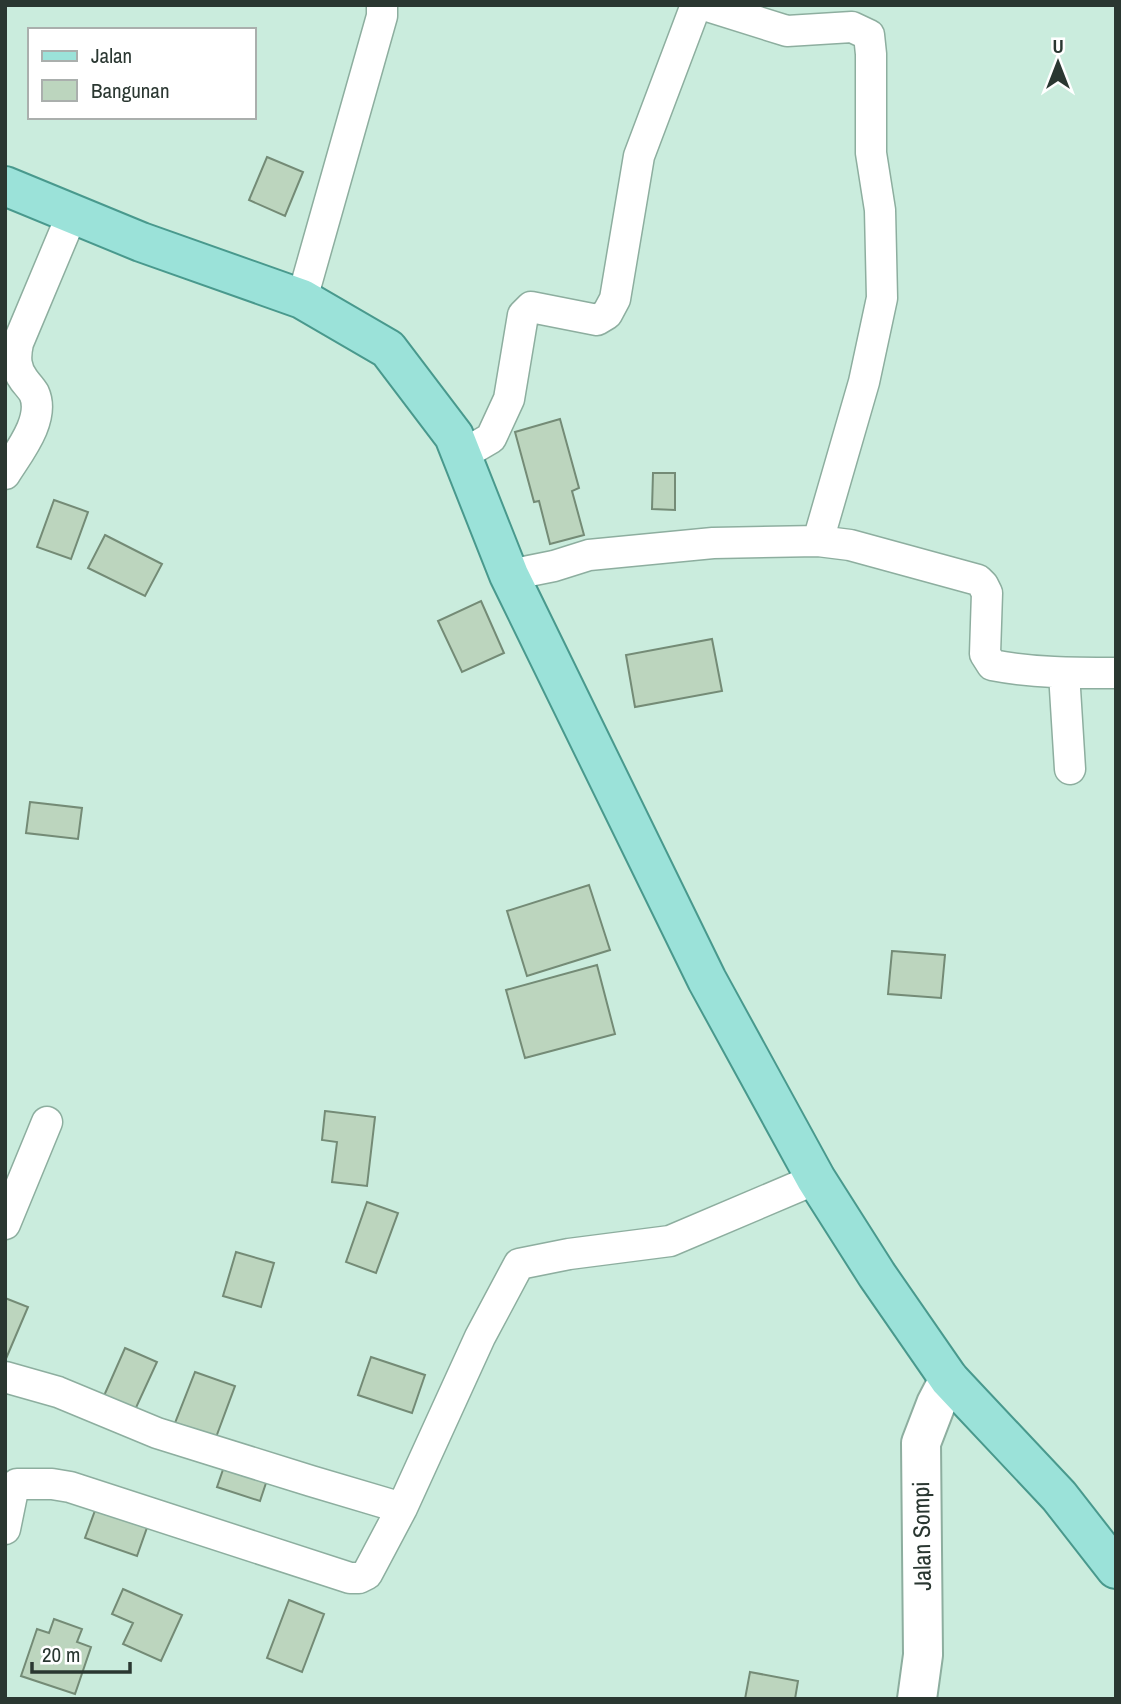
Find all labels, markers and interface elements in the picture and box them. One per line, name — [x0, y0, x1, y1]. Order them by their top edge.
legend — [28, 28, 256, 119]
north arrow — [1023, 28, 1093, 98]
text: U — [1052, 33, 1064, 59]
text: Jalan — [91, 41, 132, 70]
text: Bangunan — [91, 76, 170, 105]
street label: Jalan Sompi — [904, 1481, 938, 1591]
scale bar — [32, 1630, 130, 1674]
text: 20 m — [42, 1640, 80, 1669]

